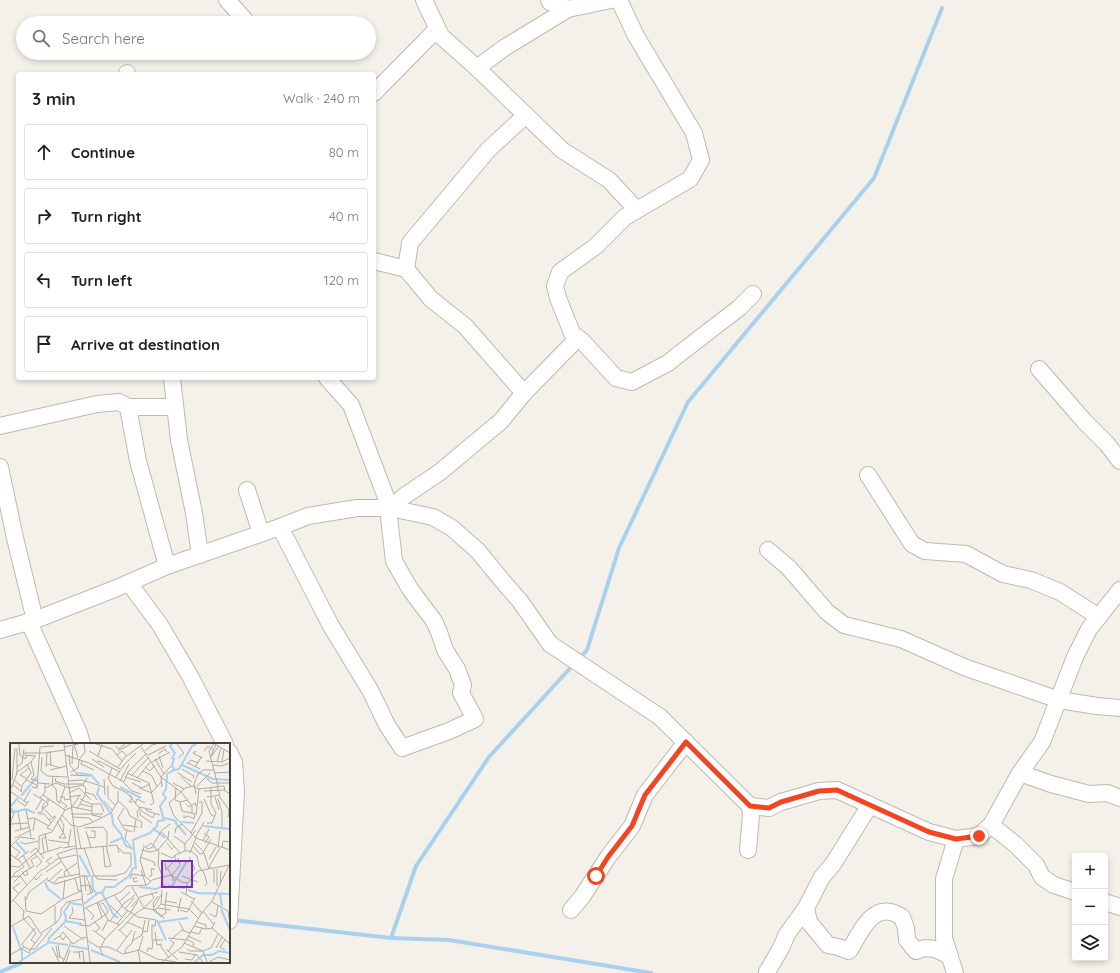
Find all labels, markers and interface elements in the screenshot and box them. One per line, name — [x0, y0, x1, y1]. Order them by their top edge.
search box — [16, 16, 376, 60]
icon: search — [30, 27, 52, 49]
text: Search here — [62, 29, 145, 48]
text: 3 min — [32, 88, 76, 109]
text: Walk · 240 m — [283, 90, 360, 106]
icon: ahead — [33, 141, 55, 163]
text: Continue — [71, 143, 135, 162]
text: 80 m — [329, 144, 359, 160]
icon: right — [33, 205, 55, 227]
text: Turn right — [71, 207, 142, 226]
text: 40 m — [329, 208, 359, 224]
icon: left — [33, 269, 55, 291]
text: Turn left — [71, 271, 133, 290]
text: 120 m — [324, 272, 359, 288]
icon: arrive — [33, 333, 55, 355]
text: Arrive at destination — [71, 335, 220, 354]
inset map — [10, 743, 230, 963]
route end — [970, 827, 988, 845]
map controls — [1072, 853, 1108, 961]
button: + — [1072, 853, 1108, 889]
route start — [587, 867, 605, 885]
button: − — [1072, 889, 1108, 925]
button: layers — [1072, 925, 1108, 961]

